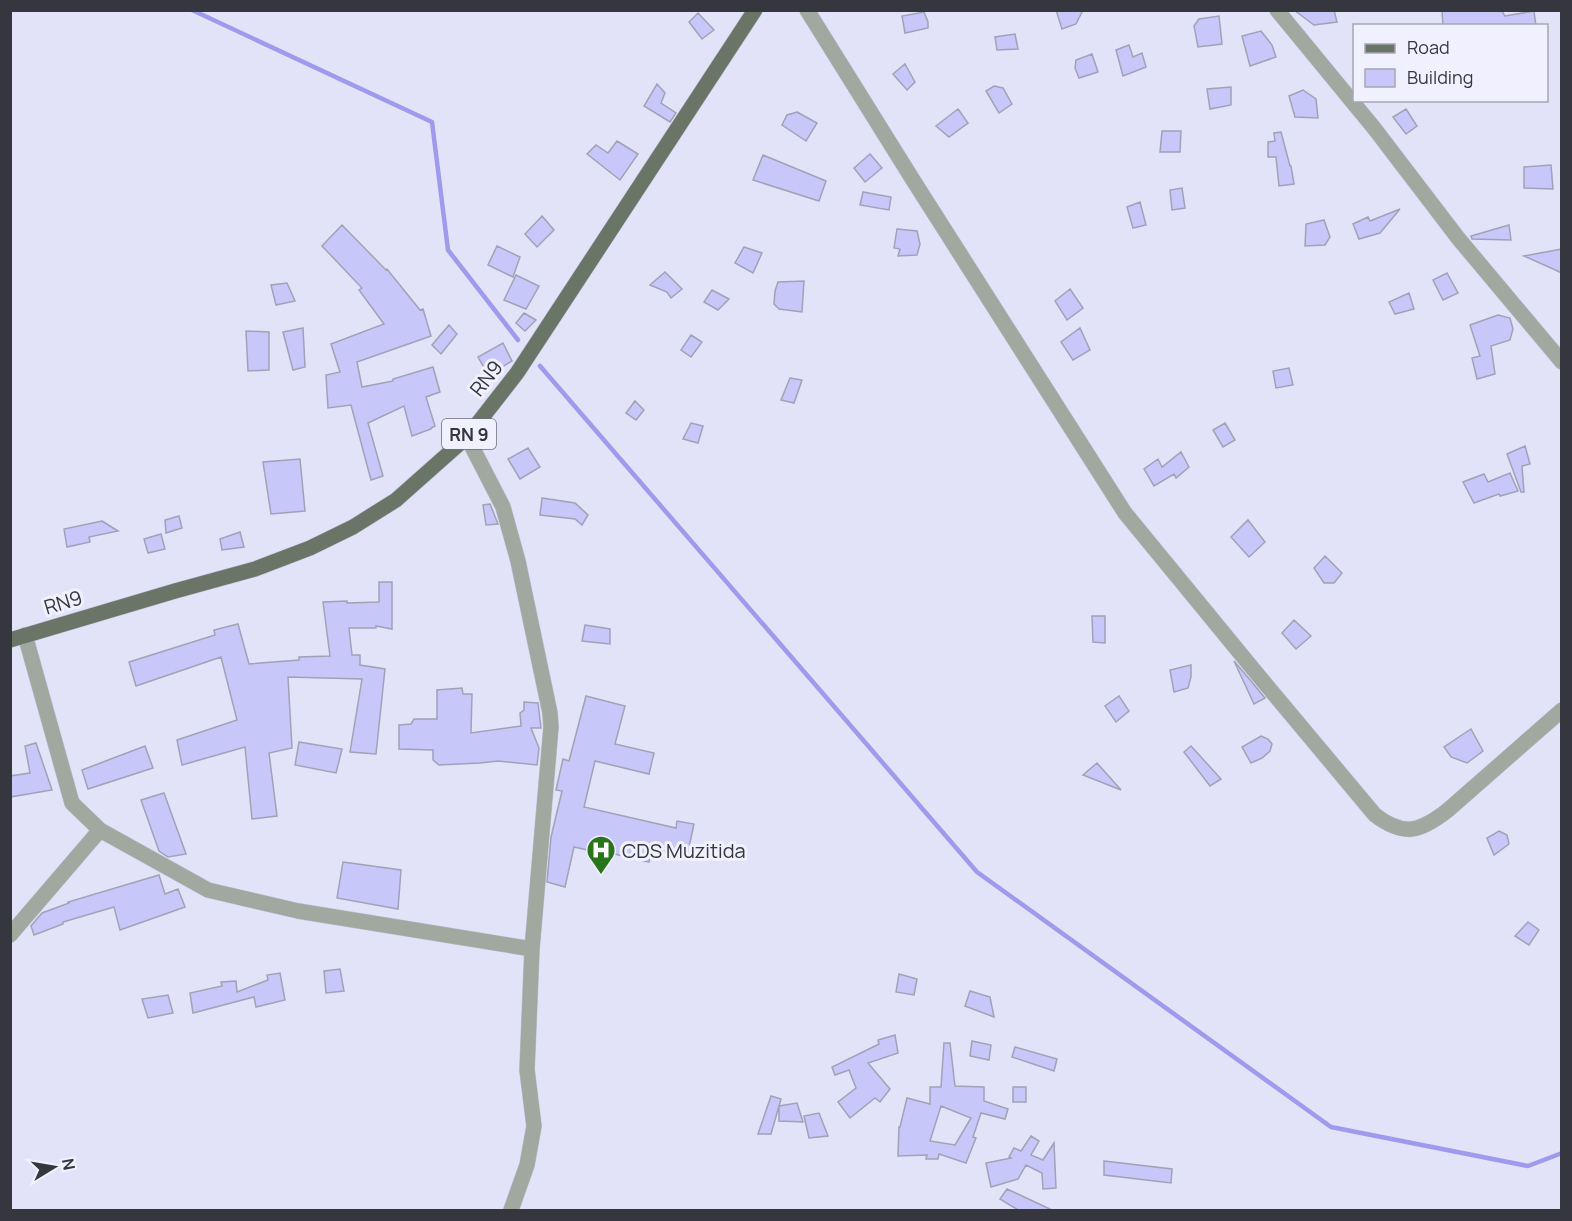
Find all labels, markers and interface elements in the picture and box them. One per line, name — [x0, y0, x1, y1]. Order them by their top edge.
legend — [1353, 24, 1548, 102]
text: Road — [1407, 35, 1450, 59]
text: Building — [1407, 65, 1473, 89]
street label: RN9 — [463, 354, 509, 402]
road number: RN 9 — [442, 419, 496, 449]
street label: RN9 — [41, 583, 85, 621]
hospital icon: CDS Muzitida — [585, 834, 617, 876]
place label: CDS Muzitida — [622, 837, 746, 864]
north arrow — [24, 1137, 84, 1197]
text: N — [57, 1156, 81, 1172]

